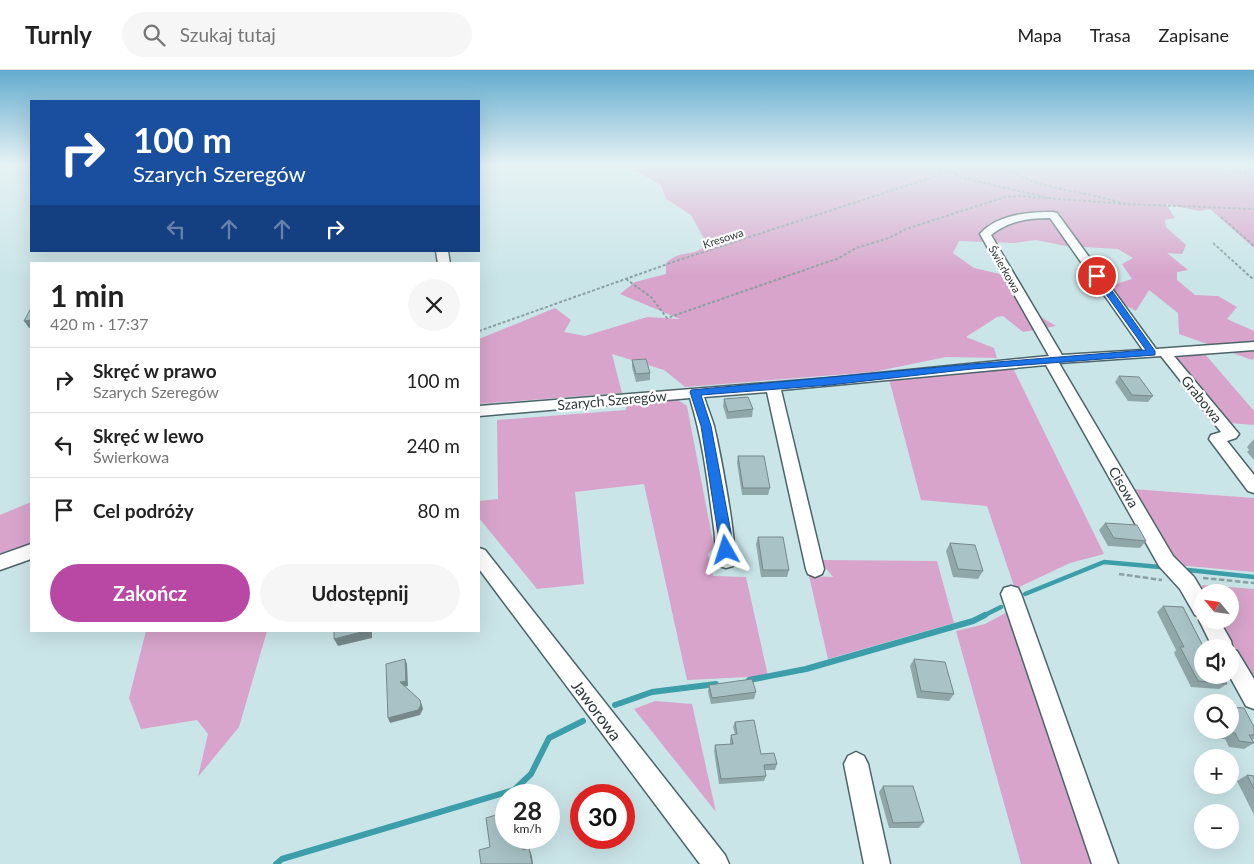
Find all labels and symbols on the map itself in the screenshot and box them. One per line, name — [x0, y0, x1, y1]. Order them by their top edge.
street label: Kresowa — [701, 225, 745, 251]
street label: Świerkowa — [986, 243, 1024, 295]
pin — [1076, 255, 1118, 297]
street label: Grabowa — [1178, 372, 1226, 426]
street label: Szarych Szeregów — [556, 387, 668, 413]
street label: Cisowa — [1106, 463, 1143, 511]
position arrow — [699, 523, 751, 575]
north arrow — [1194, 584, 1239, 629]
street label: Jaworowa — [568, 676, 626, 744]
speed limit sign: 30 — [570, 784, 635, 849]

